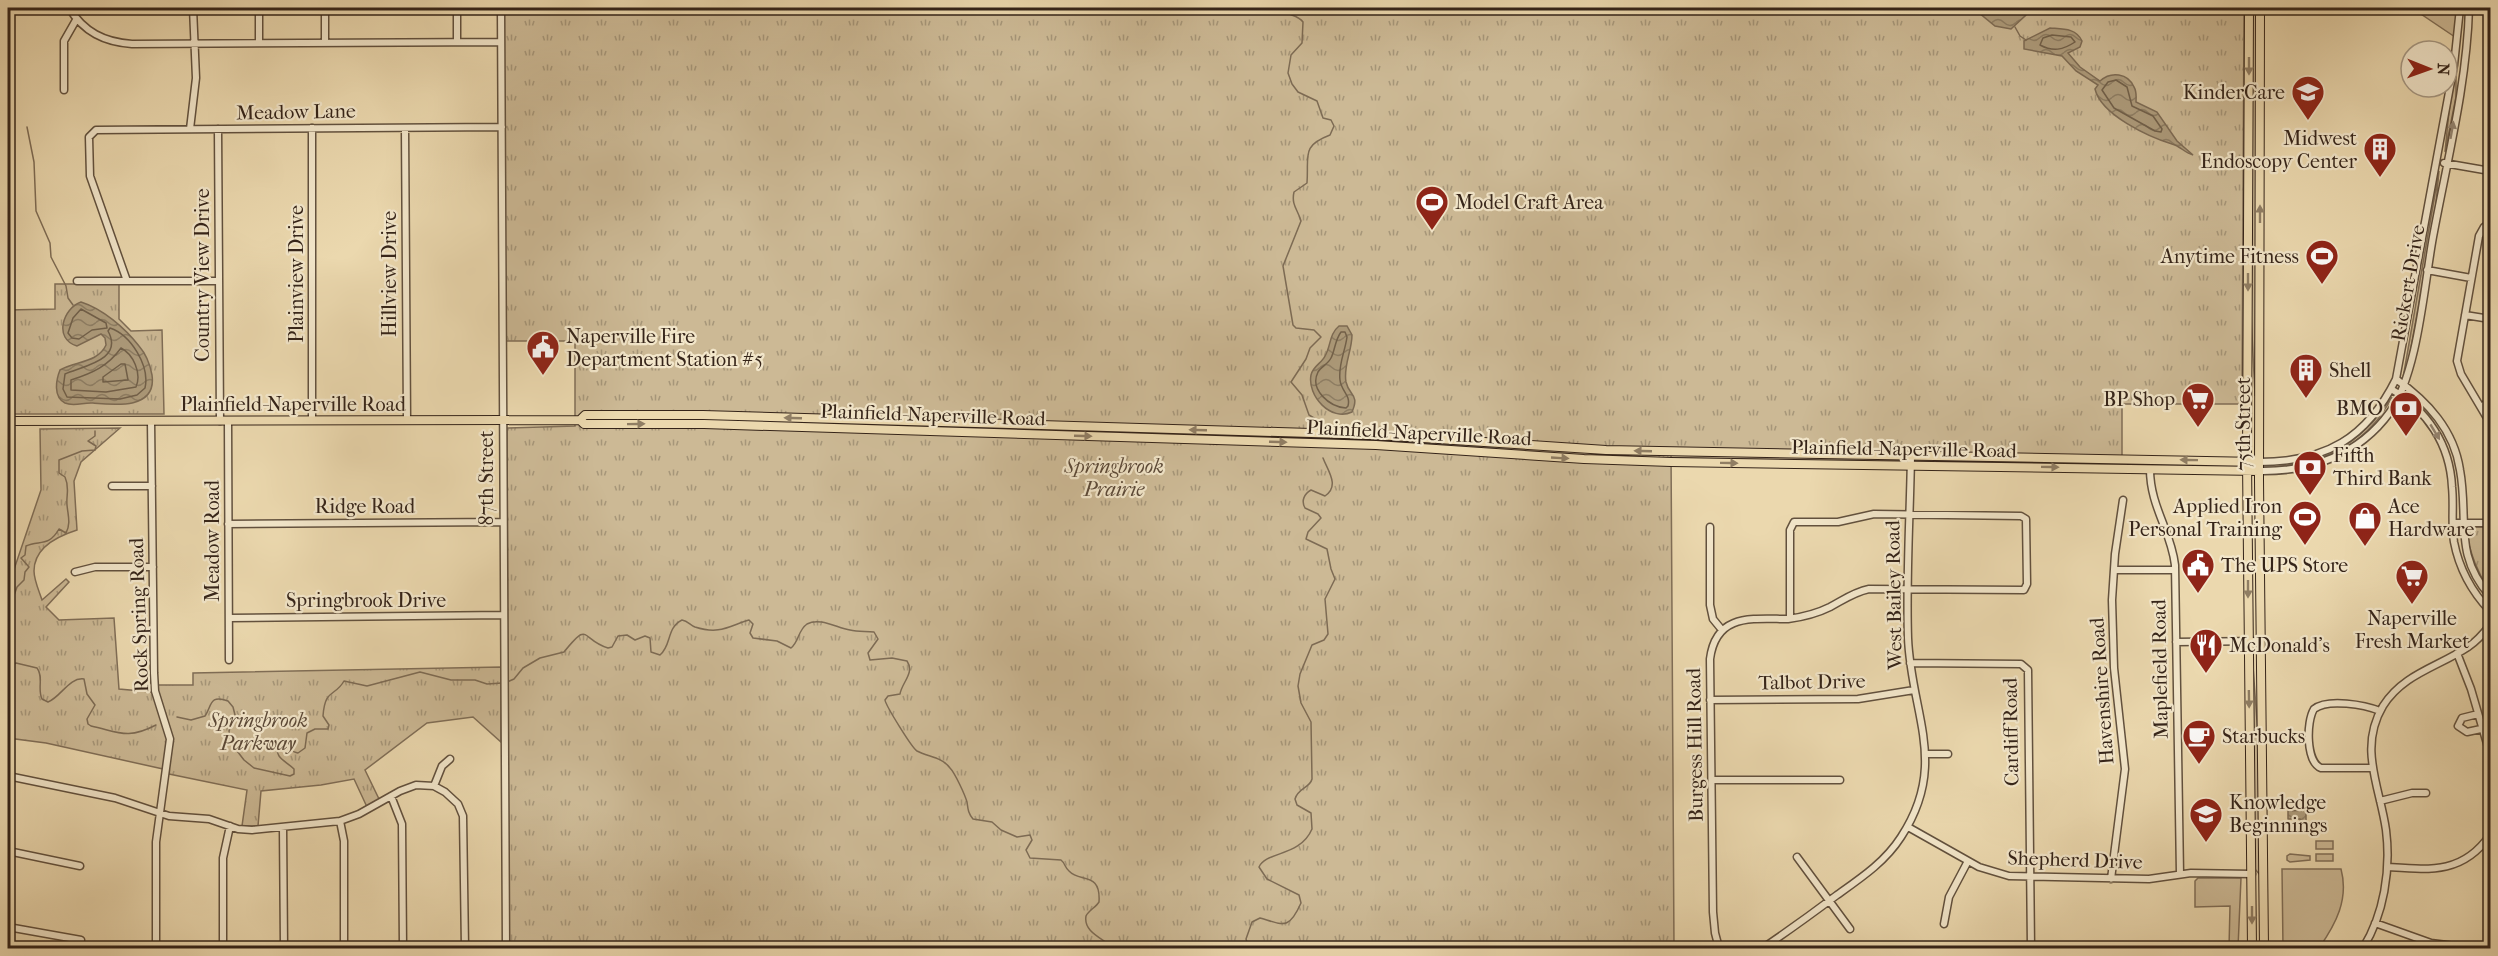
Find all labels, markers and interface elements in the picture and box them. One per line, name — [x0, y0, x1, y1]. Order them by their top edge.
north arrow — [2399, 39, 2459, 99]
one-way arrow — [2244, 56, 2254, 75]
text: N — [2434, 63, 2453, 76]
school or university icon: KinderCare — [2290, 74, 2326, 121]
place label: KinderCare — [2183, 81, 2285, 104]
street label: Meadow Lane — [236, 99, 356, 125]
one-way arrow — [2448, 120, 2457, 139]
place label: Midwest Endoscopy Center — [2200, 127, 2357, 173]
building icon: Midwest Endoscopy Center — [2362, 131, 2398, 178]
sports icon: Model Craft Area — [1414, 184, 1450, 231]
street label: Country View Drive — [191, 188, 214, 362]
place label: Model Craft Area — [1455, 191, 1604, 214]
street label: Plainview Drive — [285, 205, 308, 343]
one-way arrow — [2255, 205, 2265, 224]
street label: Hillview Drive — [378, 211, 401, 337]
street label: Rickert Drive — [2386, 223, 2430, 343]
sports icon: Anytime Fitness — [2304, 238, 2340, 285]
place label: Anytime Fitness — [2160, 245, 2299, 268]
one-way arrow — [2243, 272, 2253, 291]
place label: Naperville Fire Department Station #5 — [566, 325, 763, 371]
public building icon: Naperville Fire Department Station #5 — [525, 329, 561, 376]
building icon: Shell — [2288, 352, 2324, 399]
place label: Shell — [2329, 359, 2372, 382]
street label: 75th Street — [2232, 377, 2255, 471]
supermarket icon: BP Shop — [2180, 381, 2216, 428]
place label: BP Shop — [2103, 388, 2175, 411]
bank icon: BMO — [2388, 390, 2424, 437]
street label: Plainfield-Naperville Road — [180, 393, 407, 416]
place label: BMO — [2336, 397, 2383, 420]
street label: Plainfield-Naperville Road — [820, 400, 1047, 430]
one-way arrow — [784, 413, 803, 422]
street label: Plainfield-Naperville Road — [1306, 416, 1533, 450]
one-way arrow — [627, 420, 646, 429]
one-way arrow — [2430, 424, 2441, 440]
one-way arrow — [1189, 425, 1208, 435]
street label: 87th Street — [475, 430, 498, 526]
one-way arrow — [1074, 431, 1093, 440]
street label: Plainfield-Naperville Road — [1791, 436, 2018, 462]
one-way arrow — [1269, 437, 1288, 446]
place label: Fifth Third Bank — [2333, 444, 2432, 490]
one-way arrow — [1633, 447, 1652, 456]
bank icon: Fifth Third Bank — [2292, 449, 2328, 496]
one-way arrow — [1551, 453, 1570, 462]
park label: Springbrook Prairie — [1063, 455, 1164, 501]
one-way arrow — [2179, 456, 2198, 465]
one-way arrow — [1720, 458, 1739, 467]
one-way arrow — [2041, 462, 2060, 472]
street label: Meadow Road — [201, 479, 224, 602]
street label: Ridge Road — [315, 495, 416, 518]
place label: Applied Iron Personal Training — [2128, 495, 2282, 541]
place label: Ace Hardware — [2387, 495, 2474, 541]
sports icon: Applied Iron Personal Training — [2287, 499, 2323, 546]
shop icon: Ace Hardware — [2347, 500, 2383, 547]
street label: West Bailey Road — [1881, 519, 1907, 671]
street label: Rock Spring Road — [125, 536, 153, 693]
public building icon: The UPS Store — [2180, 547, 2216, 594]
place label: The UPS Store — [2221, 554, 2348, 577]
supermarket icon: Naperville Fresh Market — [2394, 558, 2430, 605]
one-way arrow — [2243, 579, 2253, 598]
street label: Springbrook Drive — [286, 589, 446, 612]
street label: Maplefield Road — [2147, 598, 2173, 739]
place label: Naperville Fresh Market — [2355, 607, 2469, 653]
street label: Havenshire Road — [2085, 616, 2119, 765]
restaurant icon: McDonald's — [2188, 627, 2224, 674]
place label: McDonald's — [2229, 634, 2330, 657]
street label: Burgess Hill Road — [1682, 667, 1708, 822]
street label: Talbot Drive — [1758, 670, 1866, 694]
street label: Cardiff Road — [1999, 677, 2023, 786]
one-way arrow — [2245, 690, 2254, 709]
park label: Springbrook Parkway — [207, 709, 308, 755]
cafe icon: Starbucks — [2181, 718, 2217, 765]
place label: Starbucks — [2222, 725, 2305, 748]
place label: Knowledge Beginnings — [2229, 791, 2327, 837]
school or university icon: Knowledge Beginnings — [2188, 796, 2224, 843]
street label: Shepherd Drive — [2007, 846, 2143, 874]
one-way arrow — [2247, 906, 2257, 925]

